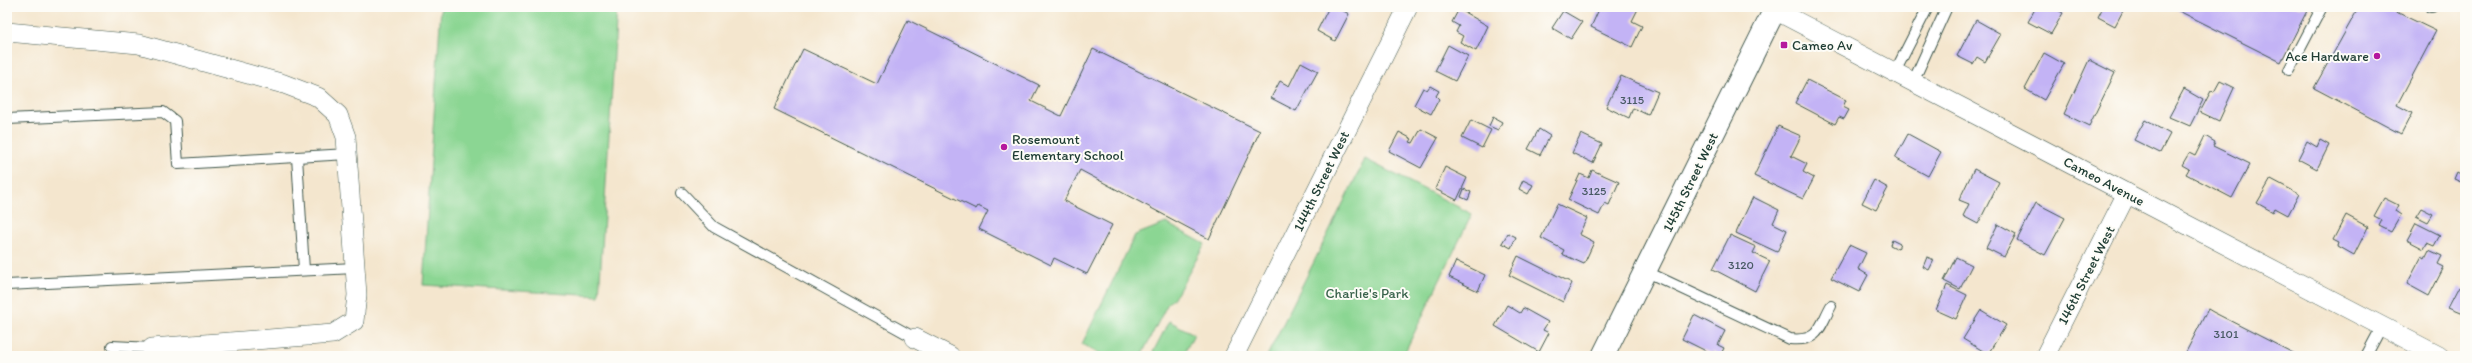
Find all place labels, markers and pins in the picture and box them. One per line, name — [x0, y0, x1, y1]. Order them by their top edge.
place label: Cameo Av — [1792, 37, 1853, 54]
marker: Cameo Av — [1779, 40, 1789, 50]
place label: Ace Hardware — [2285, 48, 2369, 65]
marker: Ace Hardware — [2372, 51, 2382, 61]
place label: Rosemount Elementary School — [1012, 131, 1124, 164]
marker: Rosemount Elementary School — [999, 142, 1009, 152]

